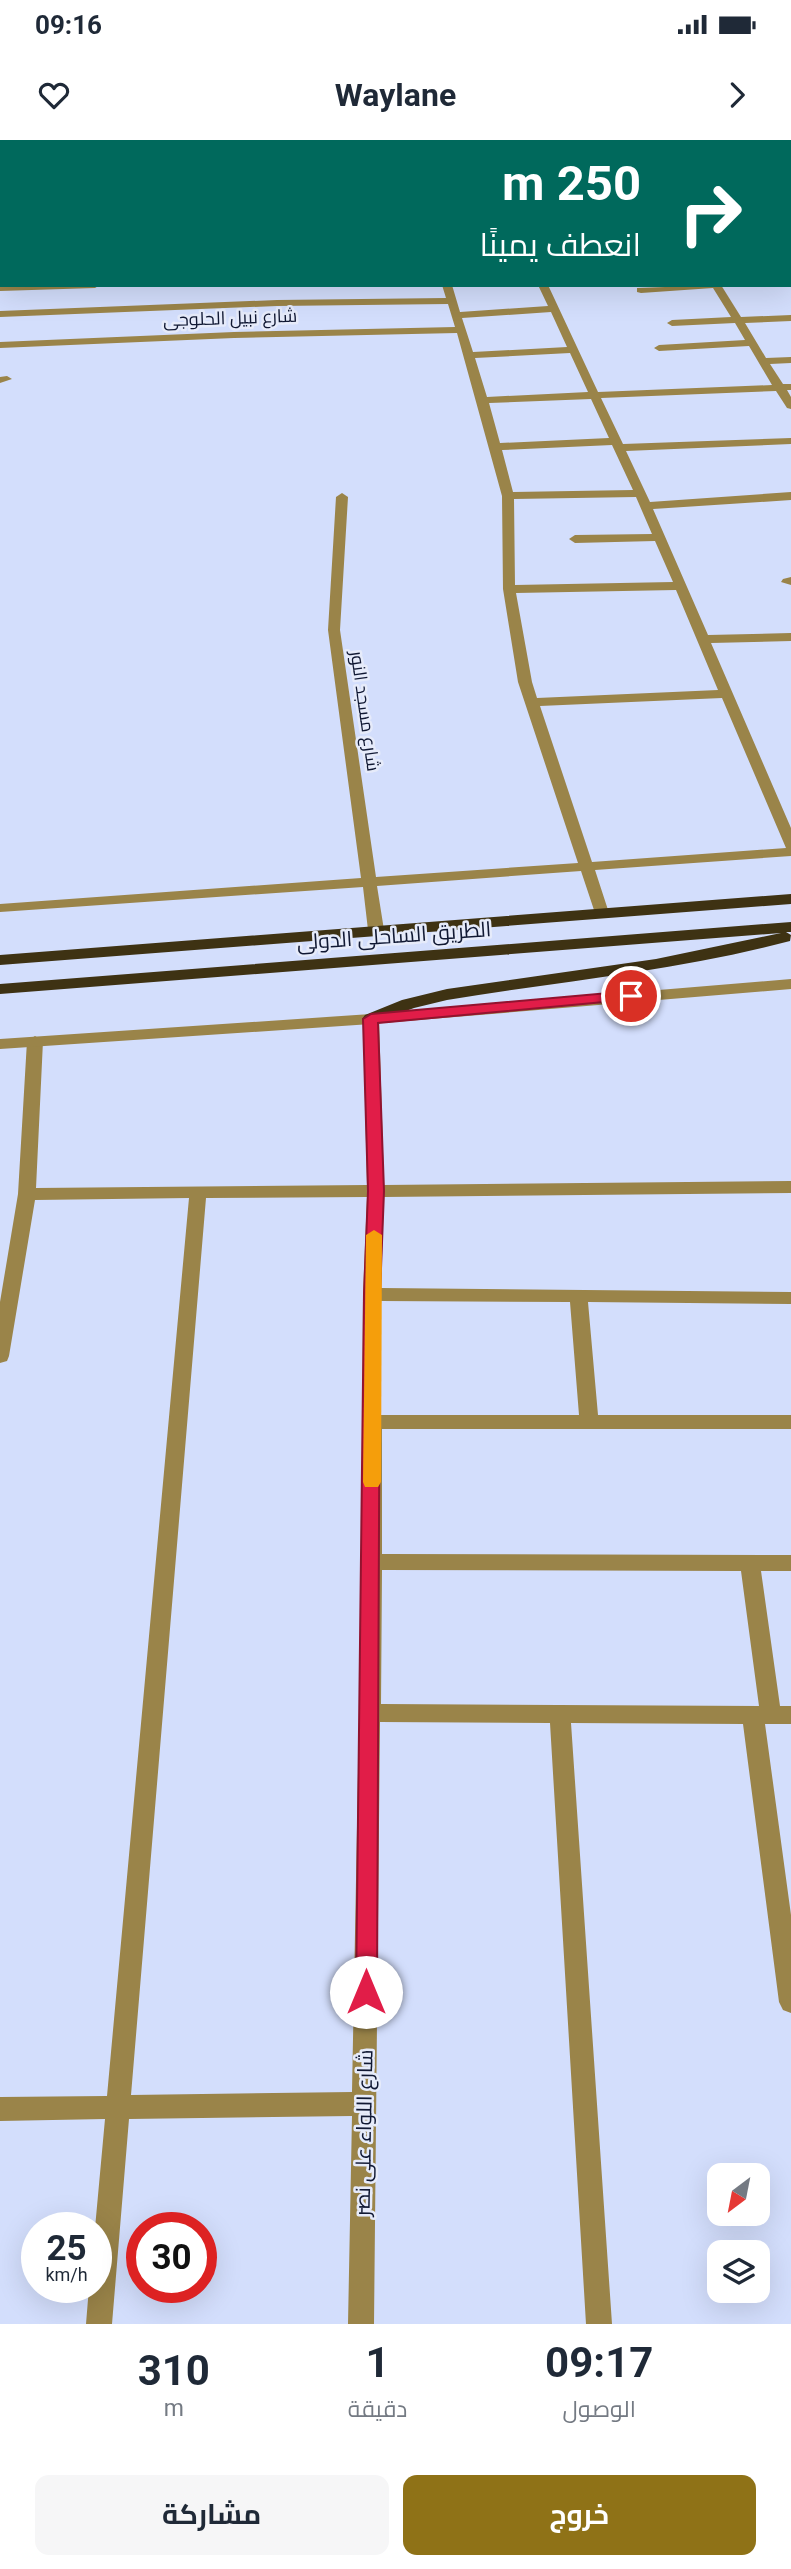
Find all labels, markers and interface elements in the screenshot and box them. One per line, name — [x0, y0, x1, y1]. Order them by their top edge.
text: 09:16 — [35, 10, 102, 40]
icon: heart — [35, 76, 73, 114]
text: Waylane — [335, 76, 456, 114]
icon: forward — [718, 76, 756, 114]
text: 250 m — [502, 155, 641, 212]
icon: right — [665, 168, 756, 259]
text: انعطف يمينًا — [479, 226, 641, 264]
street label: شارع نبيل الحلوجى — [163, 305, 298, 332]
street label: شارع مسجد النور — [345, 648, 384, 773]
street label: الطريق الساحلى الدولى — [296, 917, 492, 956]
pin — [601, 966, 661, 1026]
icon: arrive — [612, 977, 650, 1015]
position arrow — [329, 1955, 403, 2029]
street label: شارع اللواء على نصر — [351, 2049, 379, 2218]
north arrow — [707, 2163, 770, 2226]
map controls — [707, 2163, 770, 2303]
speed limit sign: 30 — [126, 2212, 217, 2303]
text: 25 — [46, 2228, 87, 2269]
button: layers — [707, 2240, 770, 2303]
text: km/h — [45, 2264, 88, 2285]
text: 1 — [365, 2338, 390, 2387]
text: 09:17 — [545, 2338, 653, 2387]
text: 310 — [138, 2346, 210, 2395]
text: m — [164, 2395, 184, 2422]
text: دقيقة — [348, 2396, 407, 2423]
text: الوصول — [563, 2396, 636, 2423]
button: مشاركة — [35, 2475, 389, 2555]
button: خروج — [403, 2475, 756, 2555]

